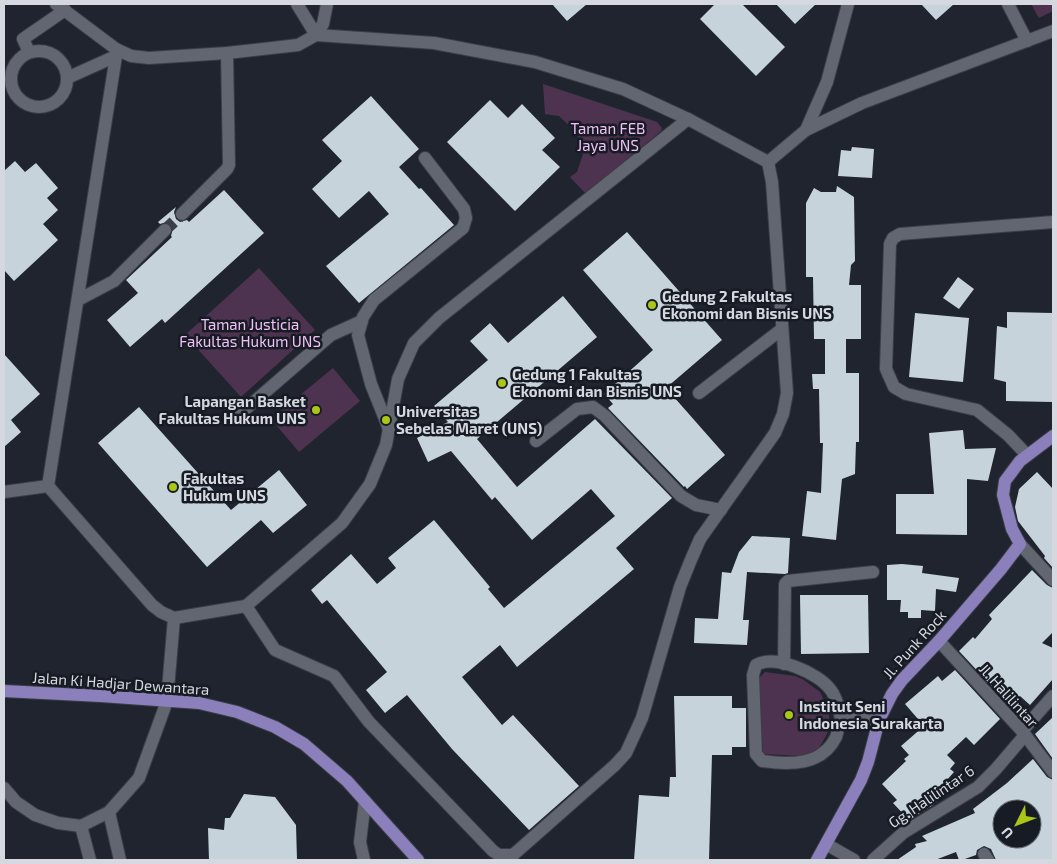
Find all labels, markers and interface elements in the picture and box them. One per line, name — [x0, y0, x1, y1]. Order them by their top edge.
park label: Taman FEB Jaya UNS — [571, 119, 645, 154]
place label: Gedung 2 Fakultas Ekonomi dan Bisnis UNS — [662, 287, 832, 322]
marker: Gedung 2 Fakultas Ekonomi dan Bisnis UNS — [646, 299, 658, 311]
park label: Taman Justicia Fakultas Hukum UNS — [179, 315, 321, 350]
place label: Gedung 1 Fakultas Ekonomi dan Bisnis UNS — [512, 365, 682, 400]
marker: Gedung 1 Fakultas Ekonomi dan Bisnis UNS — [496, 377, 508, 389]
place label: Lapangan Basket Fakultas Hukum UNS — [159, 392, 306, 427]
place label: Universitas Sebelas Maret (UNS) — [396, 402, 542, 437]
marker: Lapangan Basket Fakultas Hukum UNS — [310, 404, 322, 416]
marker: Universitas Sebelas Maret (UNS) — [380, 414, 392, 426]
place label: Fakultas Hukum UNS — [183, 469, 266, 504]
marker: Fakultas Hukum UNS — [167, 481, 179, 493]
street label: Jl. Punk Rock — [879, 606, 950, 682]
street label: Jl. Halilintar — [976, 659, 1042, 731]
street label: Jalan Ki Hadjar Dewantara — [32, 668, 210, 699]
place label: Institut Seni Indonesia Surakarta — [799, 697, 942, 732]
marker: Institut Seni Indonesia Surakarta — [783, 709, 795, 721]
street label: Gg. Halilintar 6 — [885, 761, 977, 831]
north arrow — [992, 799, 1042, 849]
text: U — [997, 824, 1016, 842]

